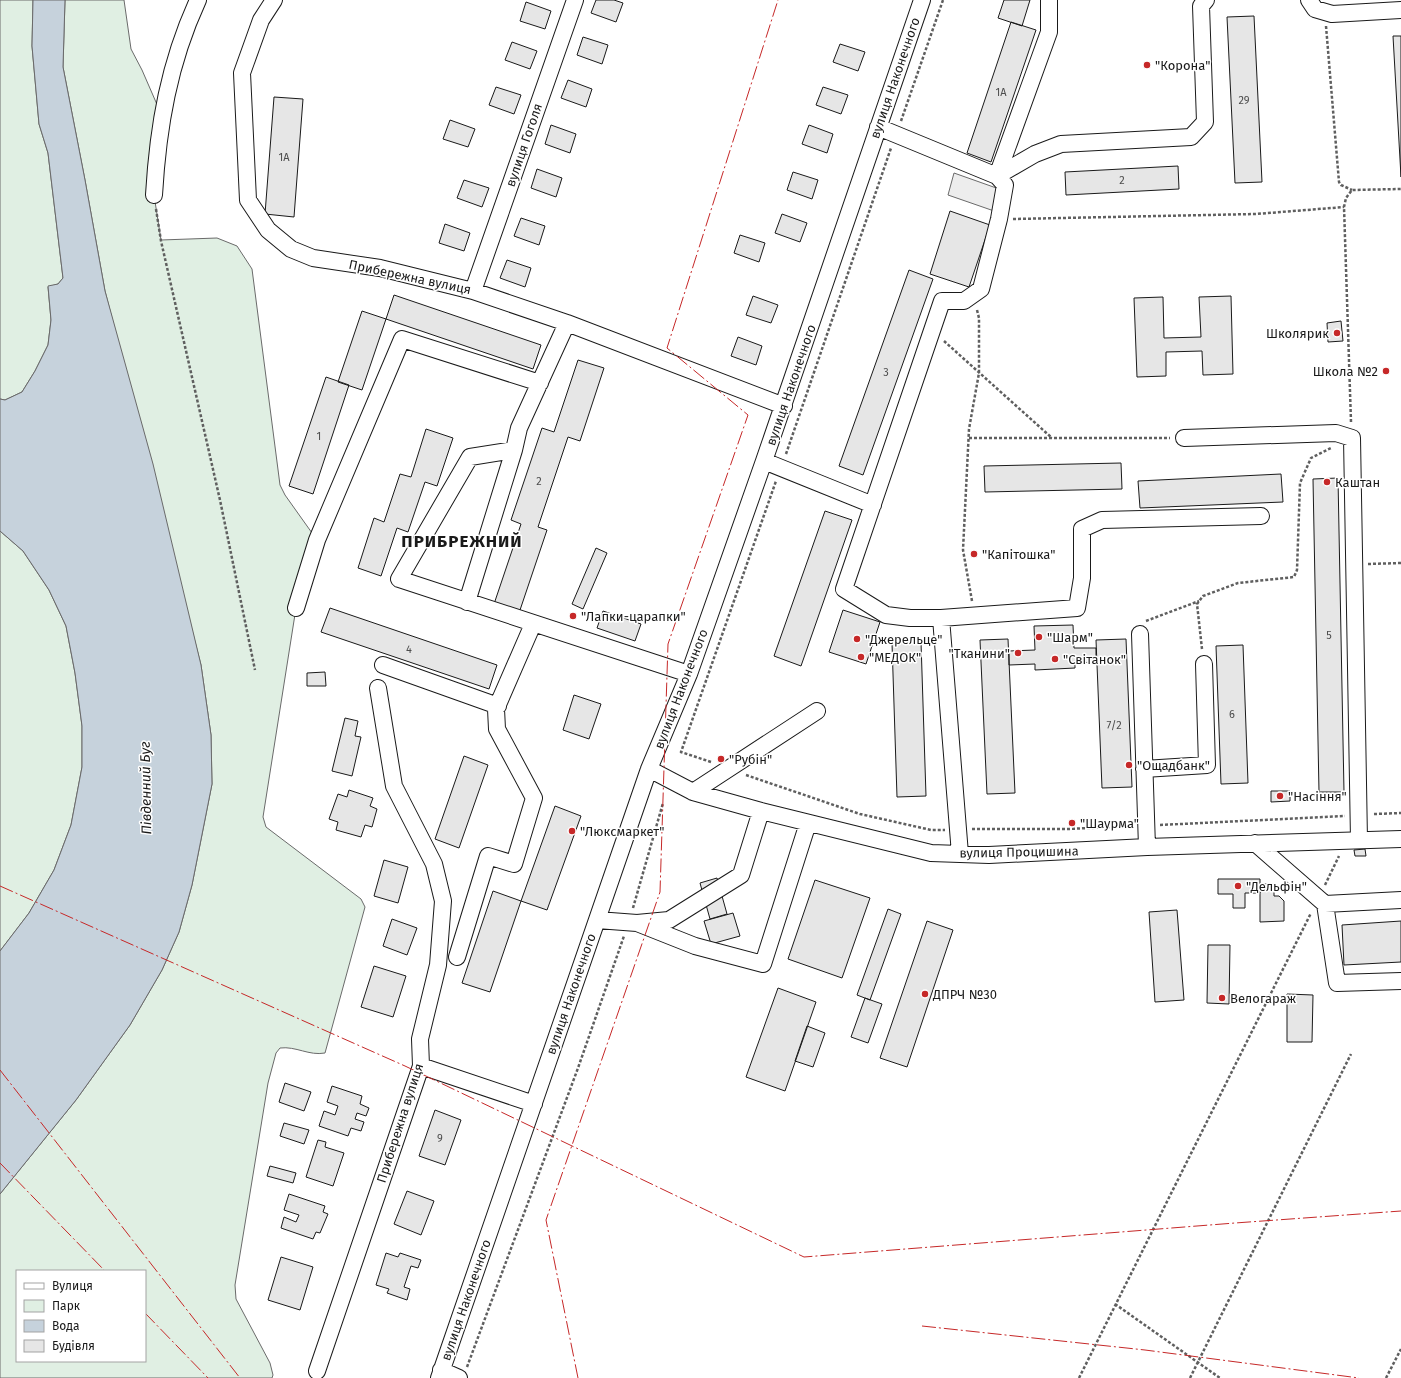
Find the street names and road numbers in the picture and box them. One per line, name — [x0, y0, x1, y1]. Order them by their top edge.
street label: вулиця Наконечного — [867, 15, 923, 141]
street label: вулиця Гоголя — [503, 101, 545, 189]
street label: Прибережна вулиця — [347, 257, 473, 297]
street label: вулиця Наконечного — [763, 322, 819, 448]
street label: вулиця Наконечного — [651, 627, 711, 751]
street label: вулиця Процишина — [959, 843, 1079, 861]
street label: вулиця Наконечного — [543, 931, 599, 1057]
street label: Прибережна вулиця — [374, 1061, 426, 1185]
street label: вулиця Наконечного — [438, 1237, 494, 1363]

